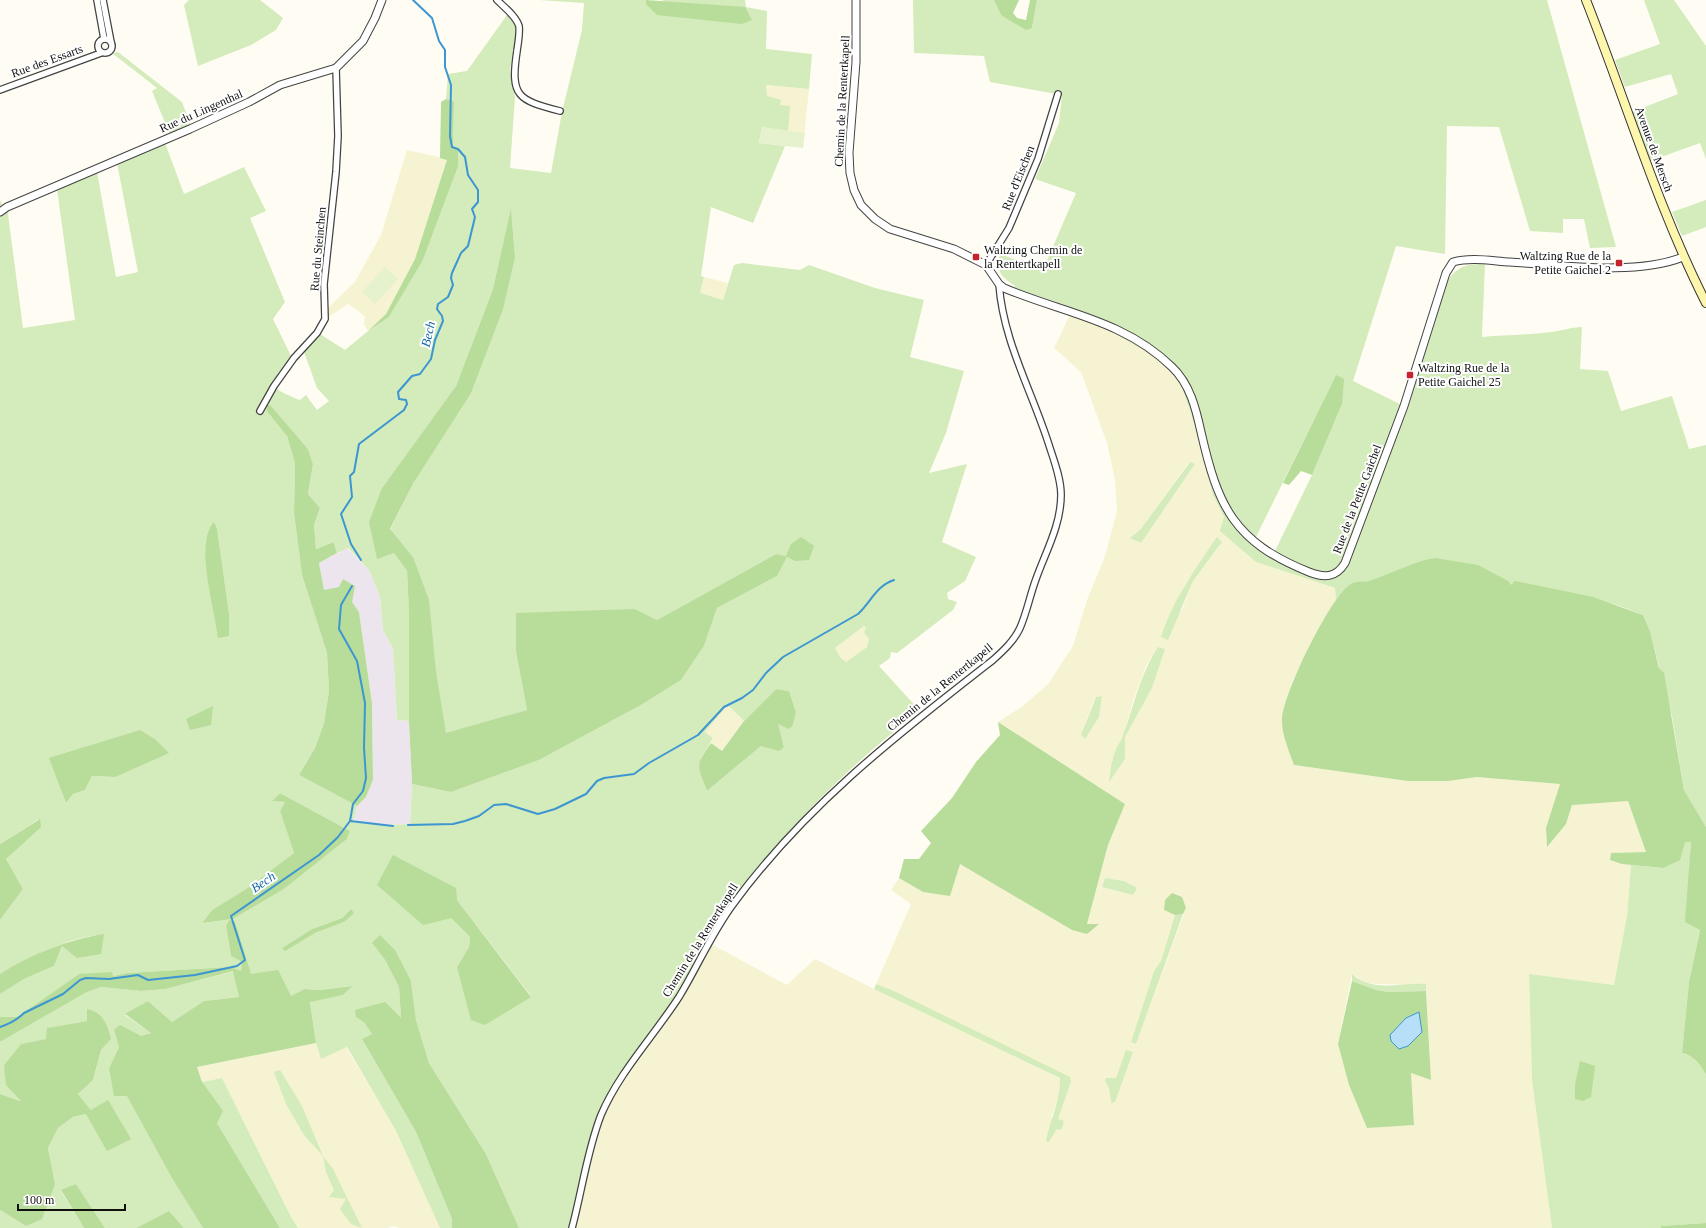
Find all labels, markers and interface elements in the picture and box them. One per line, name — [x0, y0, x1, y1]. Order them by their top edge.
street label: Chemin de la Rentertkapell — [832, 34, 852, 167]
street label: Rue des Essarts — [9, 41, 85, 80]
street label: Rue du Lingenthal — [157, 86, 245, 136]
street label: Avenue de Mersch — [1632, 104, 1676, 194]
street label: Rue d'Eischen — [999, 144, 1037, 212]
street label: Rue du Steinchen — [307, 206, 329, 292]
place label: Waltzing Chemin de la Rentertkapell — [984, 243, 1082, 271]
place label: Waltzing Rue de la Petite Gaichel 2 — [1520, 249, 1612, 277]
marker: Waltzing Chemin de la Rentertkapell — [971, 252, 981, 262]
marker: Waltzing Rue de la Petite Gaichel 2 — [1614, 258, 1624, 268]
water label: Bech — [418, 320, 438, 348]
place label: Waltzing Rue de la Petite Gaichel 25 — [1418, 361, 1510, 389]
marker: Waltzing Rue de la Petite Gaichel 25 — [1405, 370, 1415, 380]
street label: Rue de la Petite Gaichel — [1330, 442, 1385, 556]
street label: Chemin de la Rentertkapell — [884, 640, 996, 734]
water label: Bech — [248, 869, 278, 895]
street label: Chemin de la Rentertkapell — [659, 880, 741, 1000]
scale bar — [18, 1186, 125, 1212]
text: 100 m — [24, 1193, 55, 1207]

